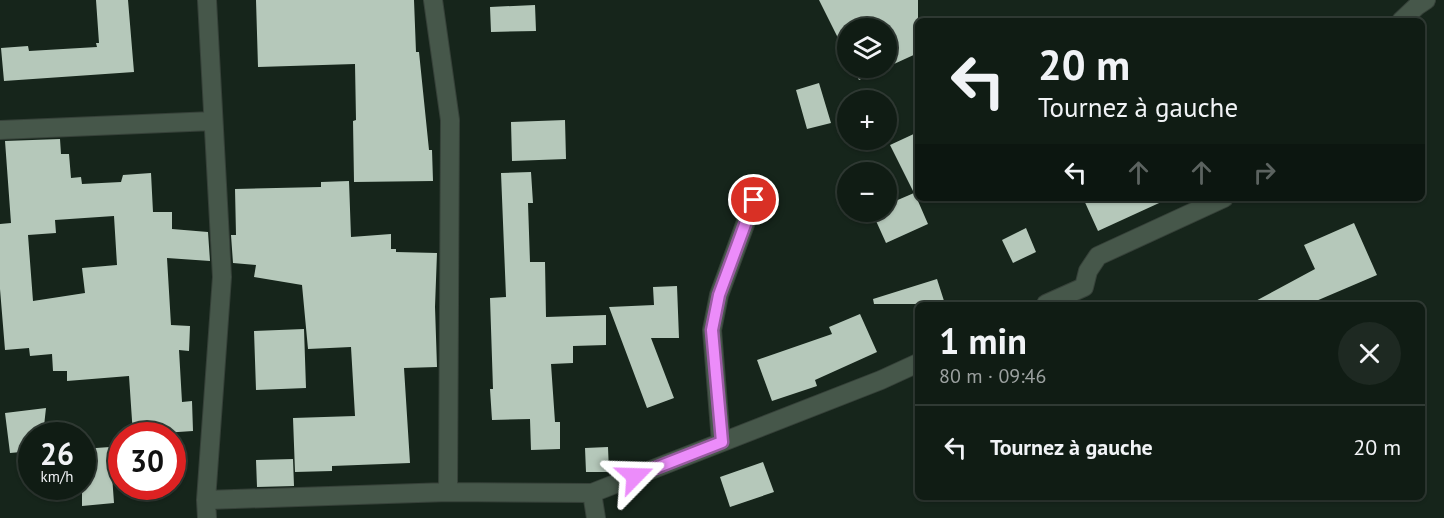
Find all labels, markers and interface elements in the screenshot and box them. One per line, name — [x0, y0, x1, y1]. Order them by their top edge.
map controls — [837, 18, 897, 222]
button: layers — [837, 18, 897, 78]
text: 20 m — [1038, 37, 1130, 92]
icon: left — [939, 42, 1017, 120]
button: + — [837, 90, 897, 150]
text: Tournez à gauche — [1038, 90, 1238, 124]
icon: left — [1059, 156, 1092, 189]
icon: ahead — [1122, 156, 1155, 189]
icon: ahead — [1185, 156, 1218, 189]
icon: right — [1248, 156, 1281, 189]
button: − — [837, 162, 897, 222]
pin — [728, 174, 779, 225]
icon: arrive — [737, 183, 770, 216]
text: 1 min — [939, 317, 1027, 364]
button: close — [1338, 322, 1401, 385]
text: 80 m · 09:46 — [939, 363, 1046, 389]
speed limit sign: 30 — [108, 422, 186, 500]
icon: left — [939, 431, 972, 464]
text: Tournez à gauche — [990, 433, 1153, 461]
text: 20 m — [1353, 433, 1401, 461]
text: 26 — [40, 434, 74, 473]
position arrow — [603, 444, 667, 508]
text: km/h — [41, 467, 73, 486]

